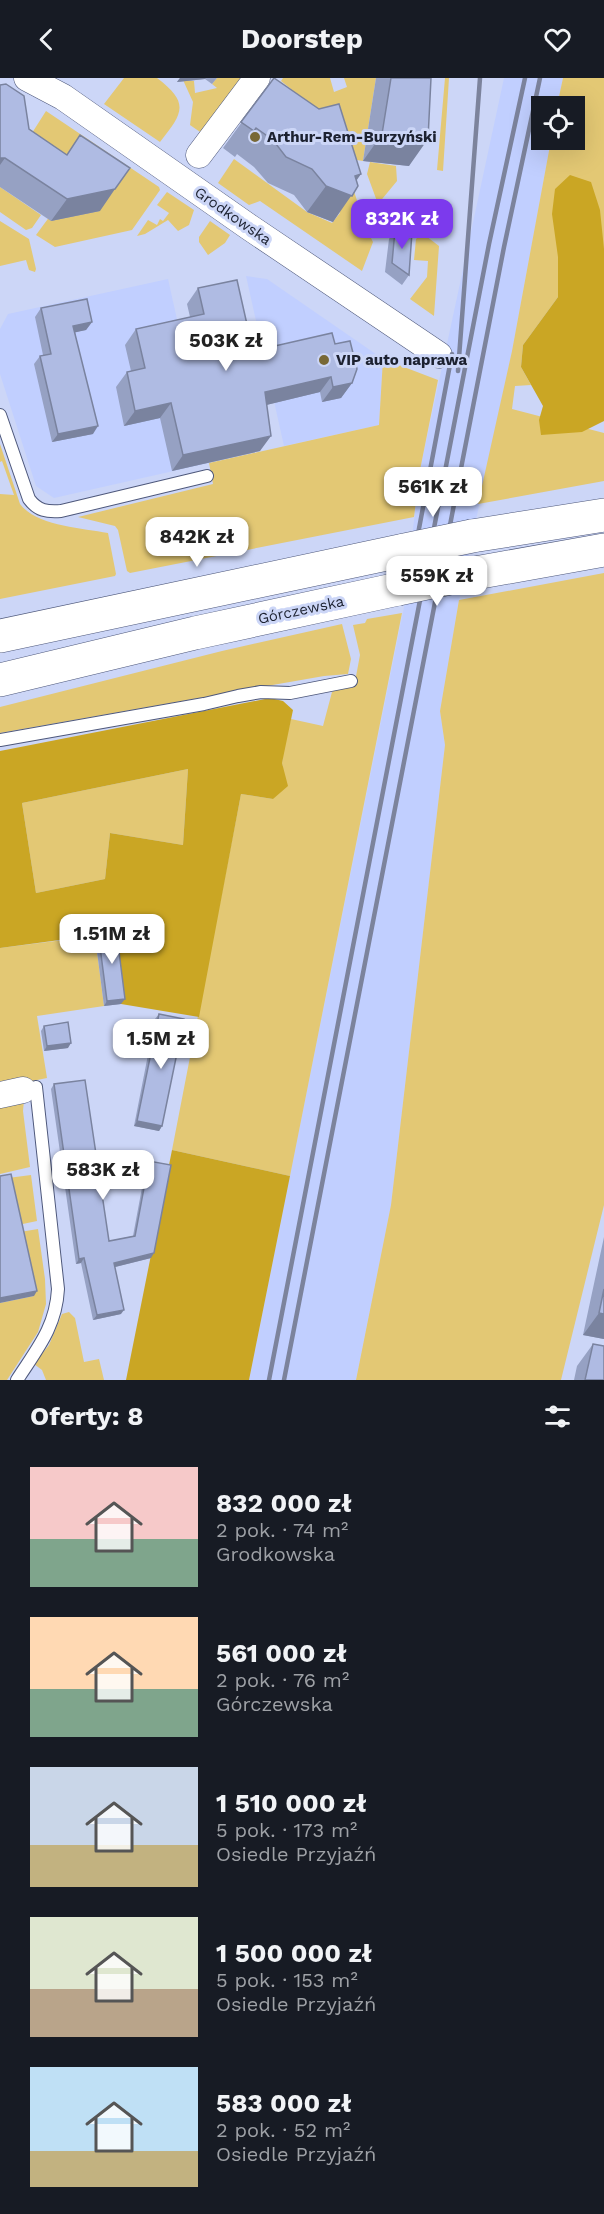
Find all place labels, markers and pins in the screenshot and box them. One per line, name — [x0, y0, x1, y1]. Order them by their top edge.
place label: Arthur-Rem-Burzyński — [267, 128, 437, 146]
marker: Arthur-Rem-Burzyński — [248, 130, 262, 144]
pin: 832K zł — [347, 199, 457, 250]
pin: 503K zł — [171, 321, 281, 372]
place label: VIP auto naprawa — [336, 351, 468, 369]
marker: VIP auto naprawa — [317, 353, 331, 367]
pin: 561K zł — [378, 467, 488, 518]
pin: 842K zł — [142, 517, 252, 568]
pin: 559K zł — [382, 556, 492, 607]
pin: 1.51M zł — [50, 914, 174, 965]
pin: 1.5M zł — [106, 1019, 216, 1070]
pin: 583K zł — [48, 1150, 158, 1201]

